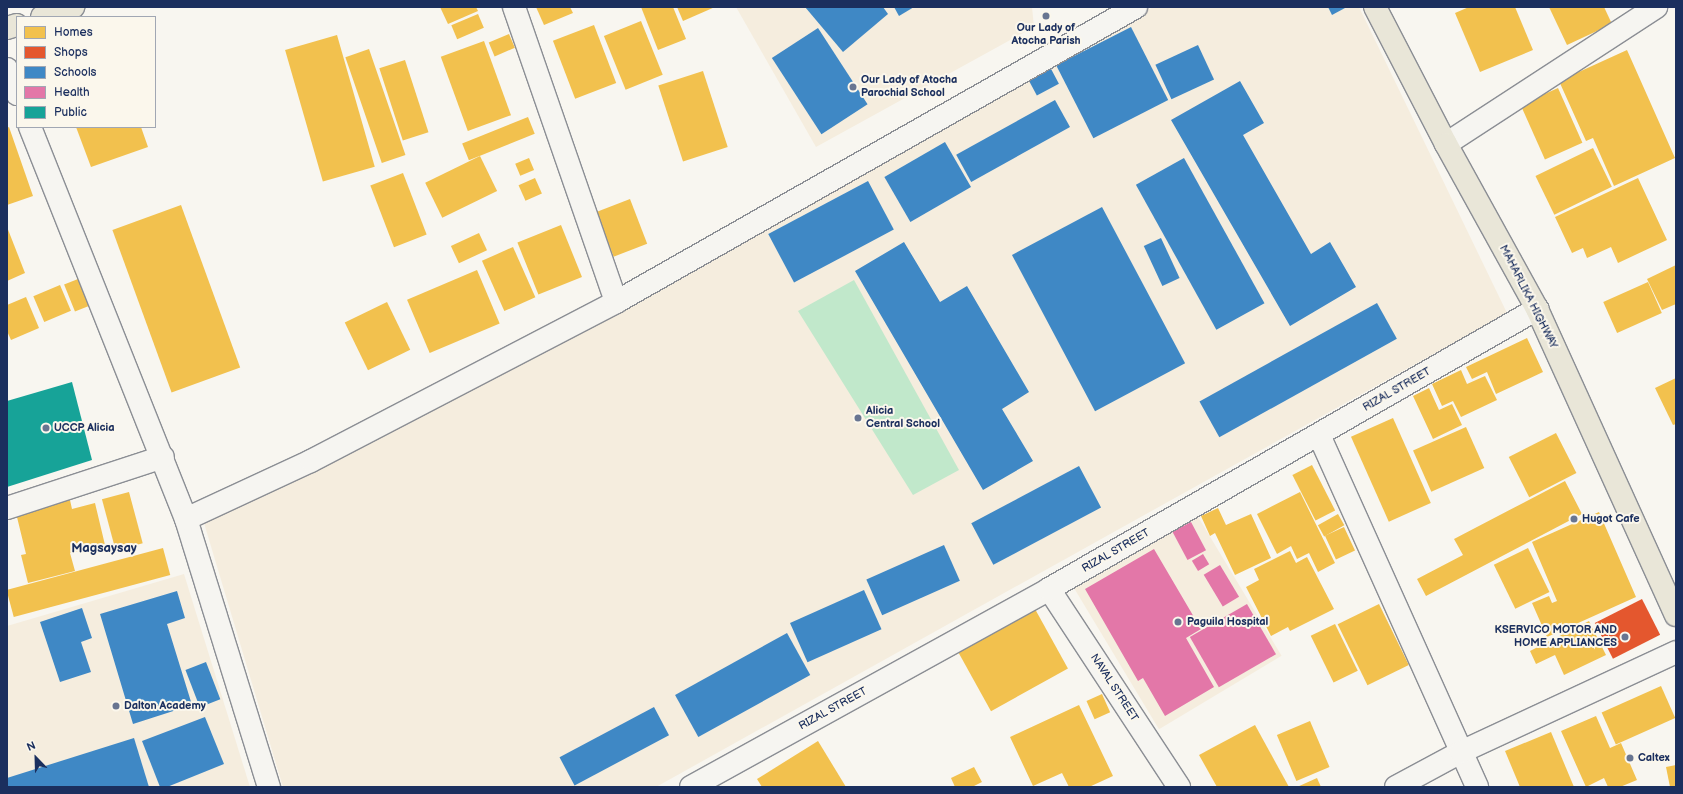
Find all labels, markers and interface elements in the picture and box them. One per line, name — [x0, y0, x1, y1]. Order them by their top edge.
marker: Our Lady of Atocha Parish — [1041, 11, 1051, 21]
legend — [16, 16, 156, 128]
place label: Our Lady of Atocha Parish — [1011, 22, 1081, 48]
text: Homes — [54, 25, 93, 40]
text: Shops — [54, 45, 88, 60]
text: Schools — [54, 65, 97, 80]
place label: Our Lady of Atocha Parochial School — [861, 74, 958, 100]
marker: Our Lady of Atocha Parochial School — [848, 82, 858, 92]
text: Health — [54, 85, 90, 100]
text: Public — [54, 105, 87, 120]
street label: MAHARLIKA HIGHWAY — [1496, 243, 1560, 351]
street label: RIZAL STREET — [1361, 365, 1433, 415]
place label: Alicia Central School — [866, 405, 940, 431]
marker: Alicia Central School — [853, 413, 863, 423]
place label: UCCP Alicia — [54, 421, 114, 435]
marker: UCCP Alicia — [41, 423, 51, 433]
place label: Hugot Cafe — [1582, 512, 1640, 526]
marker: Hugot Cafe — [1569, 514, 1579, 524]
street label: RIZAL STREET — [1080, 526, 1152, 576]
district label: Magsaysay — [71, 540, 137, 556]
place label: Paguila Hospital — [1187, 615, 1268, 629]
marker: Paguila Hospital — [1172, 616, 1184, 628]
place label: KSERVICO MOTOR AND HOME APPLIANCES — [1495, 624, 1617, 650]
marker: KSERVICO MOTOR AND HOME APPLIANCES — [1620, 632, 1630, 642]
street label: NAVAL STREET — [1087, 652, 1141, 724]
street label: RIZAL STREET — [797, 685, 869, 733]
place label: Dalton Academy — [124, 699, 206, 713]
marker: Dalton Academy — [111, 701, 121, 711]
north arrow — [16, 738, 56, 778]
text: N — [25, 739, 37, 754]
place label: Caltex — [1638, 751, 1669, 765]
marker: Caltex — [1625, 753, 1635, 763]

